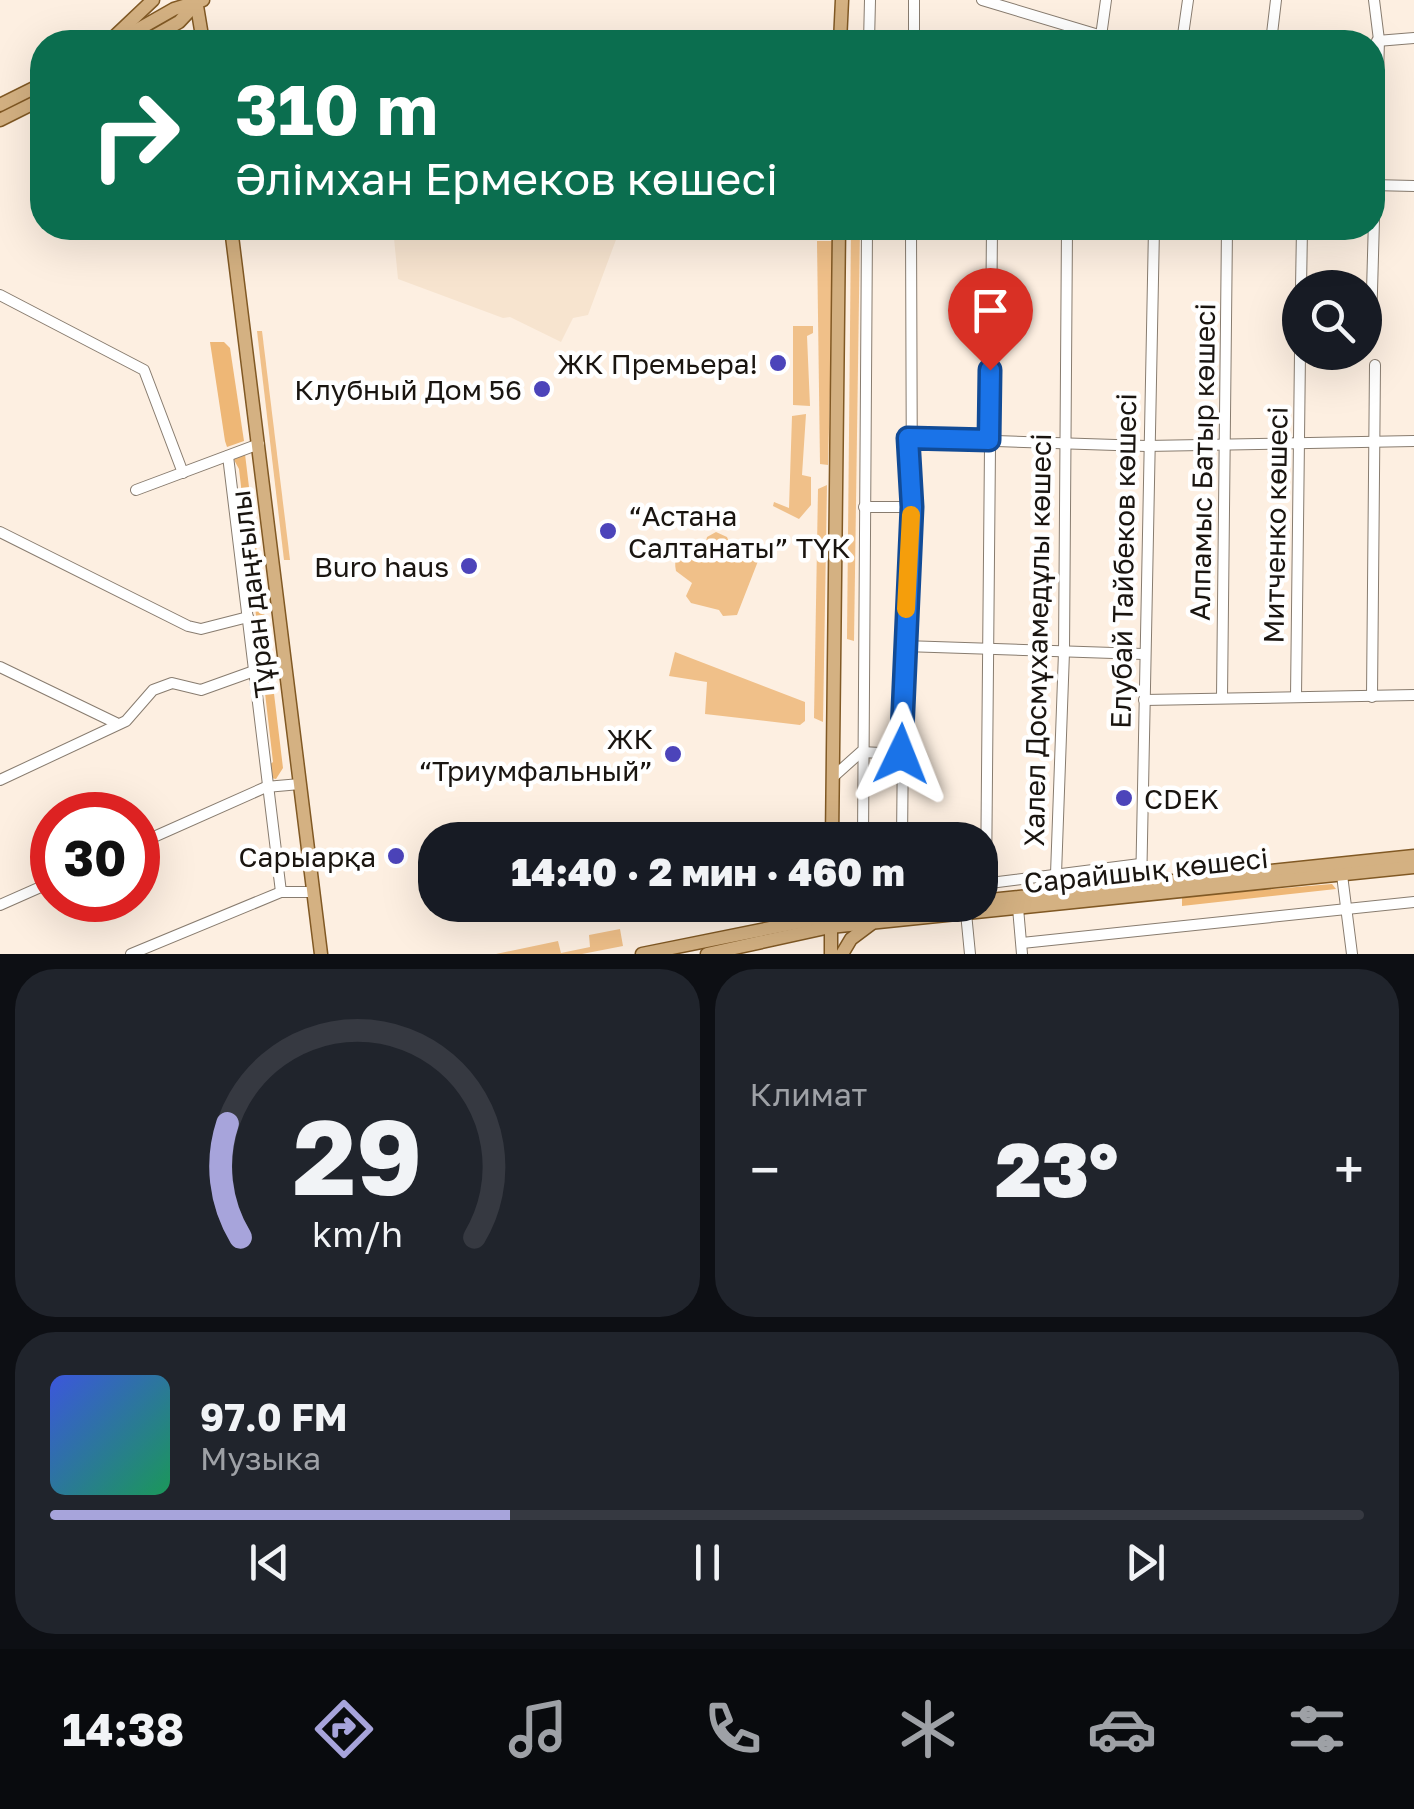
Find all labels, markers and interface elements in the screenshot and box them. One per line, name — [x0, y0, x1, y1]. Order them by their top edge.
text: 310 m — [235, 66, 438, 150]
icon: right — [70, 70, 200, 200]
text: Әлімхан Ермеков көшесі — [235, 151, 778, 205]
pin — [948, 268, 1033, 371]
map controls — [1282, 270, 1382, 370]
button: search — [1282, 270, 1382, 370]
icon: arrive — [963, 283, 1018, 338]
street label: Алпамыс Батыр көшесі — [1183, 303, 1221, 621]
place label: ЖК Премьера! — [557, 347, 758, 380]
marker: ЖК Премьера! — [767, 352, 789, 374]
place label: Клубный Дом 56 — [294, 373, 522, 406]
marker: Клубный Дом 56 — [531, 378, 553, 400]
street label: Елубай Тайбеков көшесі — [1104, 393, 1142, 729]
street label: Митченко көшесі — [1256, 406, 1294, 644]
street label: Халел Досмұхамедұлы көшесі — [1017, 433, 1058, 847]
street label: Тұран даңғылы — [223, 488, 282, 700]
place label: “Астана Салтанаты” ТҮК — [628, 499, 851, 564]
marker: “Астана Салтанаты” ТҮК — [597, 520, 619, 542]
place label: Buro haus — [314, 550, 449, 583]
marker: Buro haus — [458, 555, 480, 577]
position arrow — [849, 702, 953, 806]
place label: ЖК “Триумфальный” — [418, 722, 653, 787]
marker: ЖК “Триумфальный” — [662, 743, 684, 765]
place label: CDEK — [1144, 782, 1219, 815]
marker: CDEK — [1113, 787, 1135, 809]
speed limit sign: 30 — [30, 792, 160, 922]
place label: Сарыарқа — [239, 840, 376, 873]
street label: Сарайшық көшесі — [1022, 841, 1270, 899]
marker: Сарыарқа — [385, 845, 407, 867]
text: 14:40 · 2 мин · 460 m — [511, 849, 905, 894]
text: Климат — [750, 1075, 867, 1113]
text: 29 — [293, 1093, 422, 1218]
text: 23° — [995, 1123, 1118, 1214]
text: − — [750, 1136, 780, 1202]
text: + — [1334, 1136, 1364, 1202]
text: km/h — [312, 1212, 403, 1255]
text: 97.0 FM — [200, 1394, 348, 1439]
text: Музыка — [200, 1439, 321, 1477]
icon: previous — [242, 1535, 297, 1590]
icon: pause — [680, 1535, 735, 1590]
icon: next — [1118, 1535, 1173, 1590]
icon: directions — [309, 1694, 379, 1764]
icon: music — [503, 1694, 573, 1764]
icon: phone — [698, 1694, 768, 1764]
icon: climate — [893, 1694, 963, 1764]
icon: car — [1087, 1694, 1157, 1764]
icon: filters — [1282, 1694, 1352, 1764]
text: 14:38 — [62, 1702, 184, 1756]

